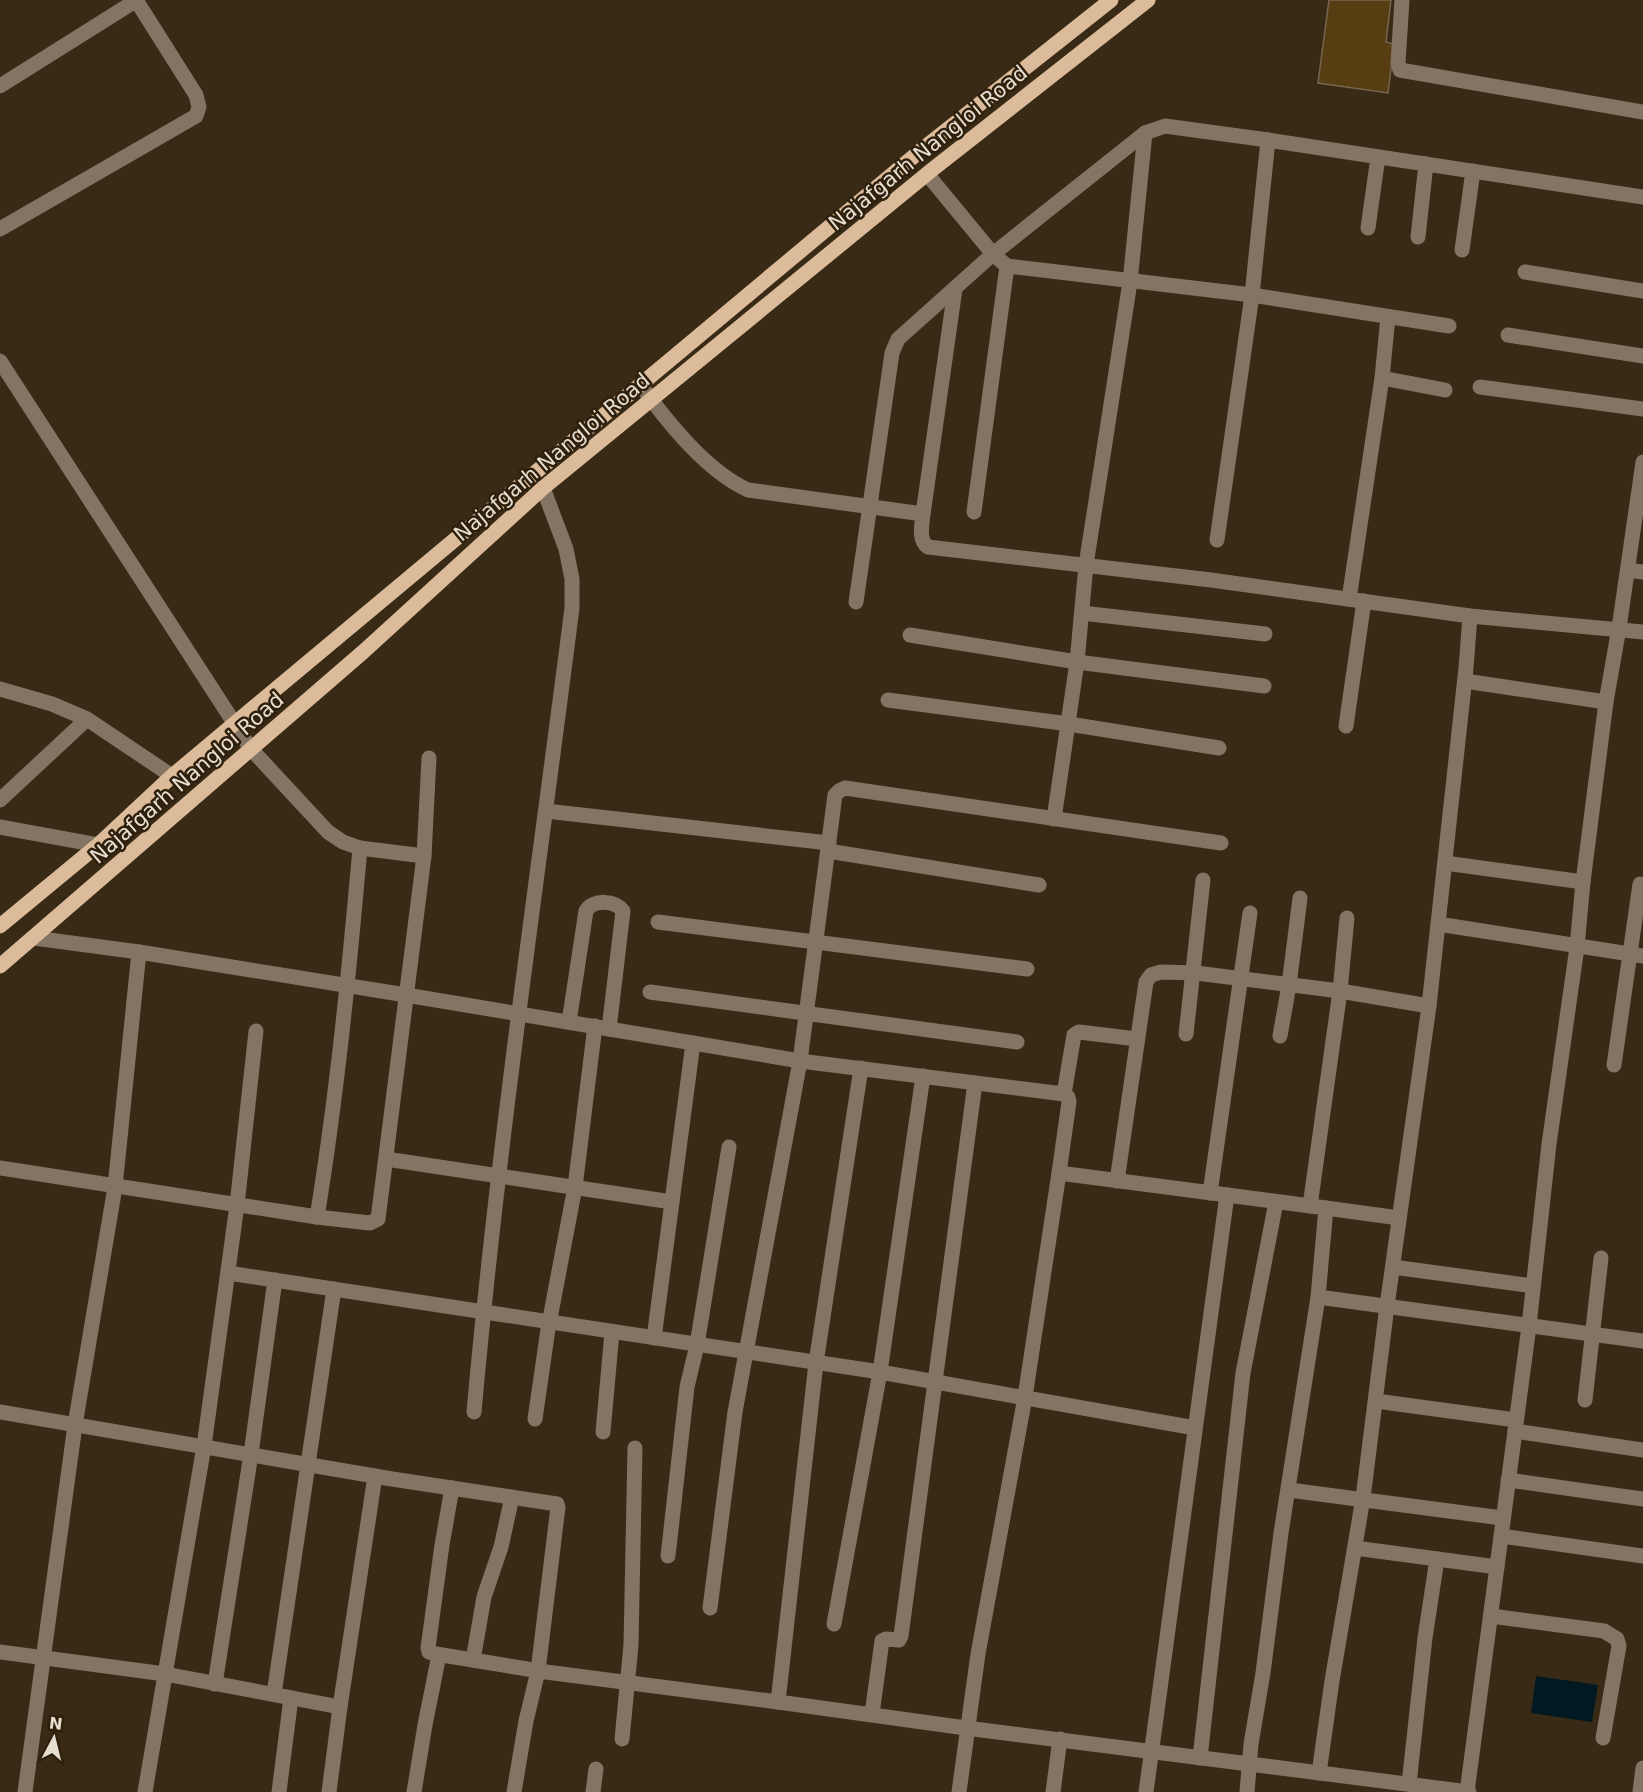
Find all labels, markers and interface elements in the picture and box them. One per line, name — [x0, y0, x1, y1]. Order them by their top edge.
street label: Najafgarh Nangloi Road — [824, 61, 1032, 235]
street label: Najafgarh Nangloi Road — [449, 368, 655, 546]
street label: Najafgarh Nangloi Road — [85, 688, 289, 868]
north arrow — [24, 1708, 84, 1768]
text: N — [48, 1713, 64, 1734]

